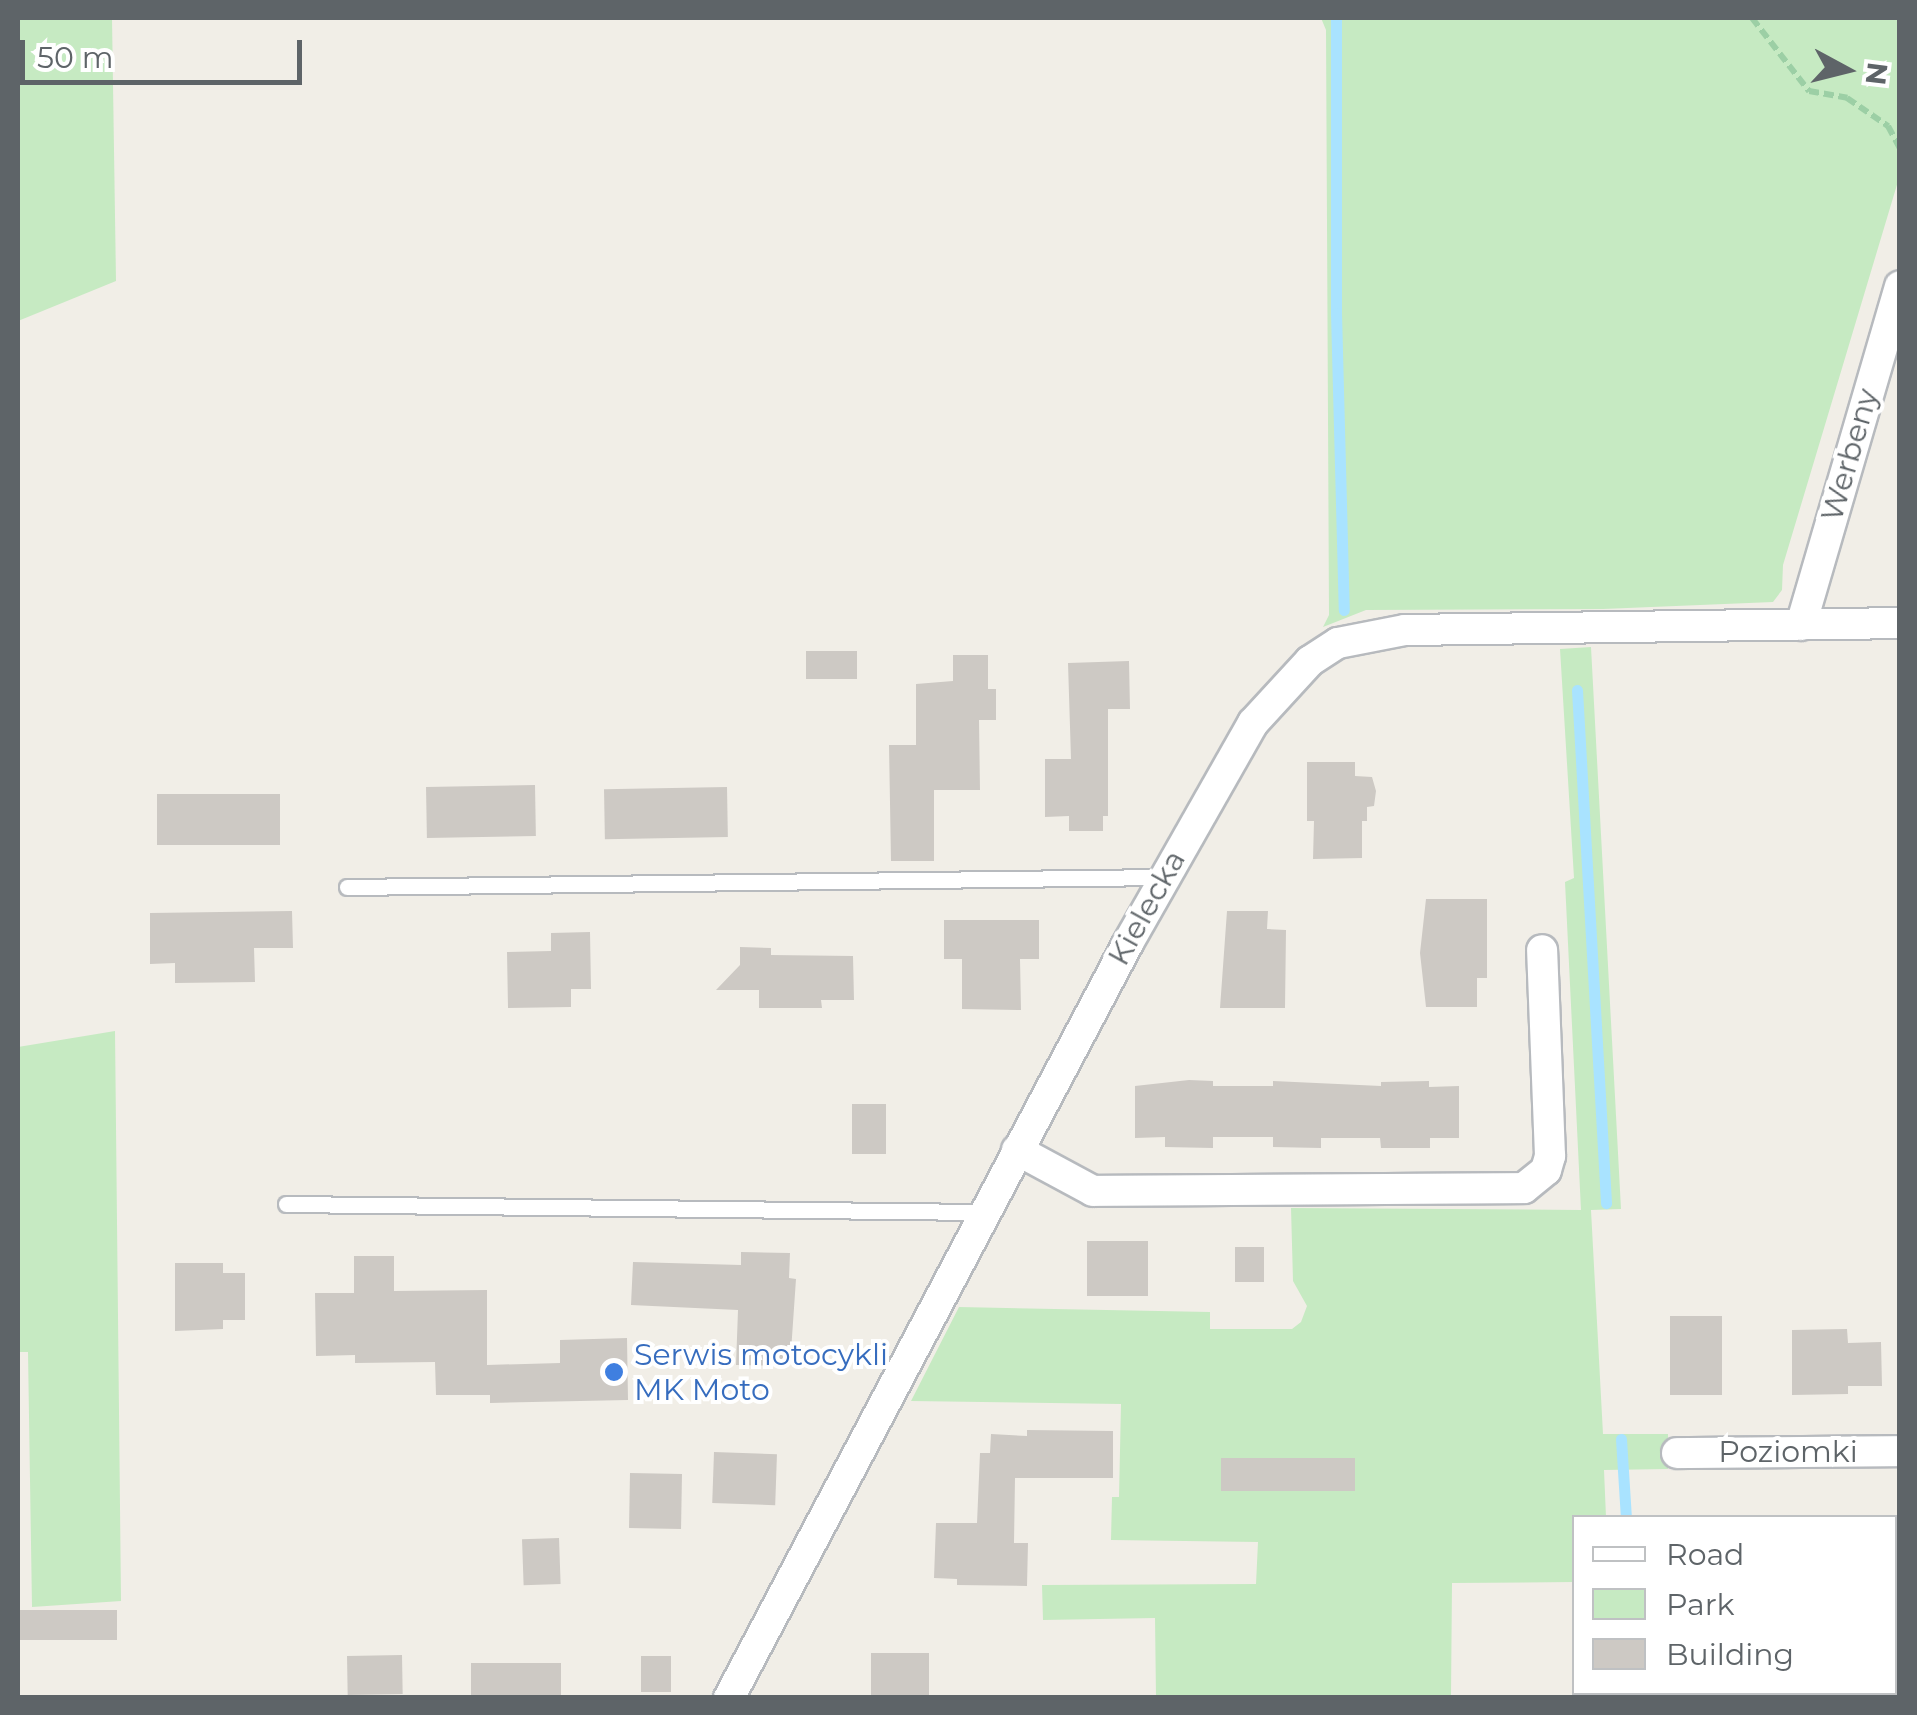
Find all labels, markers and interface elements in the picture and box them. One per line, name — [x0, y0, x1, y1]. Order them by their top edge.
scale bar — [25, 20, 308, 82]
north arrow — [1797, 20, 1897, 120]
text: 50 m — [37, 39, 114, 76]
text: N — [1859, 60, 1895, 87]
street label: Werbeny — [1814, 385, 1886, 525]
street label: Kielecka — [1101, 844, 1193, 972]
place label: Serwis motocykli MK Moto — [634, 1337, 888, 1408]
marker: Serwis motocykli MK Moto — [603, 1361, 625, 1383]
street label: Poziomki — [1718, 1434, 1858, 1470]
legend — [1572, 1515, 1897, 1695]
text: Road — [1666, 1536, 1744, 1573]
text: Park — [1666, 1586, 1735, 1623]
text: Building — [1666, 1636, 1794, 1673]

